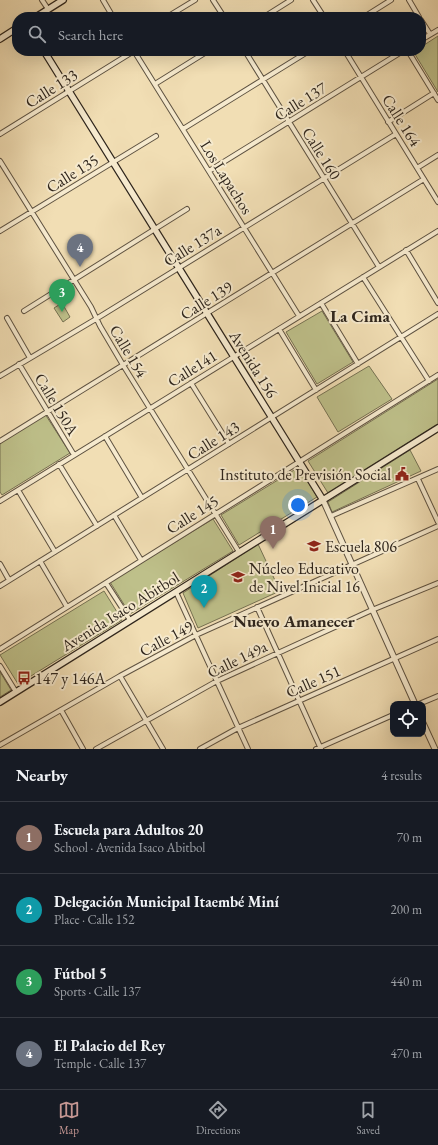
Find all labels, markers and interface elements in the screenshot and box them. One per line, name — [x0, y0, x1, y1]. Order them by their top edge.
search box — [12, 12, 426, 56]
icon: search — [26, 23, 48, 45]
text: Search here — [58, 25, 123, 44]
street label: Calle 133 — [21, 64, 82, 113]
street label: Calle 137 — [270, 77, 331, 126]
street label: Calle 164 — [377, 90, 426, 151]
street label: Calle 160 — [297, 123, 346, 184]
street label: Los Lapachos — [196, 136, 258, 218]
street label: Calle 135 — [42, 149, 102, 198]
street label: Calle 137a — [159, 219, 226, 271]
pin: 4 — [67, 234, 93, 267]
street label: Calle 139 — [176, 276, 237, 325]
pin: 3 — [49, 279, 75, 312]
district label: La Cima — [330, 305, 390, 327]
street label: Calle 154 — [105, 321, 153, 382]
street label: Avenida 156 — [224, 326, 283, 402]
street label: Calle141 — [163, 345, 221, 392]
street label: Calle 150A — [30, 369, 84, 440]
street label: Calle 143 — [183, 416, 244, 465]
place label: Instituto de Previsión Social — [220, 464, 391, 485]
public building icon: Instituto de Previsión Social — [394, 466, 410, 482]
street label: Calle 145 — [162, 490, 222, 539]
your location — [288, 495, 308, 515]
pin: 1 — [260, 516, 286, 549]
place label: Escuela 806 — [325, 536, 397, 557]
school or university icon: Escuela 806 — [306, 538, 322, 554]
place label: Núcleo Educativo de Nivel Inicial 16 — [249, 558, 360, 597]
street label: Avenida Isaco Abitbol — [57, 567, 183, 657]
school or university icon: Núcleo Educativo de Nivel Inicial 16 — [230, 569, 246, 585]
pin: 2 — [191, 575, 217, 608]
district label: Nuevo Amanecer — [233, 610, 355, 632]
street label: Calle 149 — [136, 615, 197, 661]
street label: Calle 149a — [204, 636, 271, 683]
street label: Calle 151 — [282, 660, 344, 703]
place label: 147 y 146A — [35, 668, 106, 689]
bus stop icon: 147 y 146A — [16, 670, 32, 686]
map controls — [390, 701, 426, 737]
button: locate — [390, 701, 426, 737]
text: Nearby — [16, 764, 68, 786]
text: 4 results — [381, 767, 422, 784]
text: Escuela para Adultos 20 — [54, 820, 203, 839]
text: 1 — [26, 829, 32, 846]
text: 70 m — [397, 829, 422, 846]
text: School · Avenida Isaco Abitbol — [54, 839, 205, 856]
text: Delegación Municipal Itaembé Miní — [54, 892, 279, 911]
text: 2 — [26, 901, 32, 918]
text: 200 m — [391, 901, 422, 918]
text: Place · Calle 152 — [54, 911, 134, 928]
text: Fútbol 5 — [54, 964, 107, 983]
text: 3 — [26, 973, 32, 990]
text: 440 m — [391, 973, 422, 990]
text: Sports · Calle 137 — [54, 983, 141, 1000]
text: El Palacio del Rey — [54, 1036, 165, 1055]
text: 4 — [26, 1045, 32, 1062]
text: 470 m — [391, 1045, 422, 1062]
text: Temple · Calle 137 — [54, 1055, 146, 1072]
tab: Map — [58, 1099, 80, 1137]
tab: Directions — [196, 1099, 240, 1137]
tab: Saved — [356, 1099, 380, 1137]

